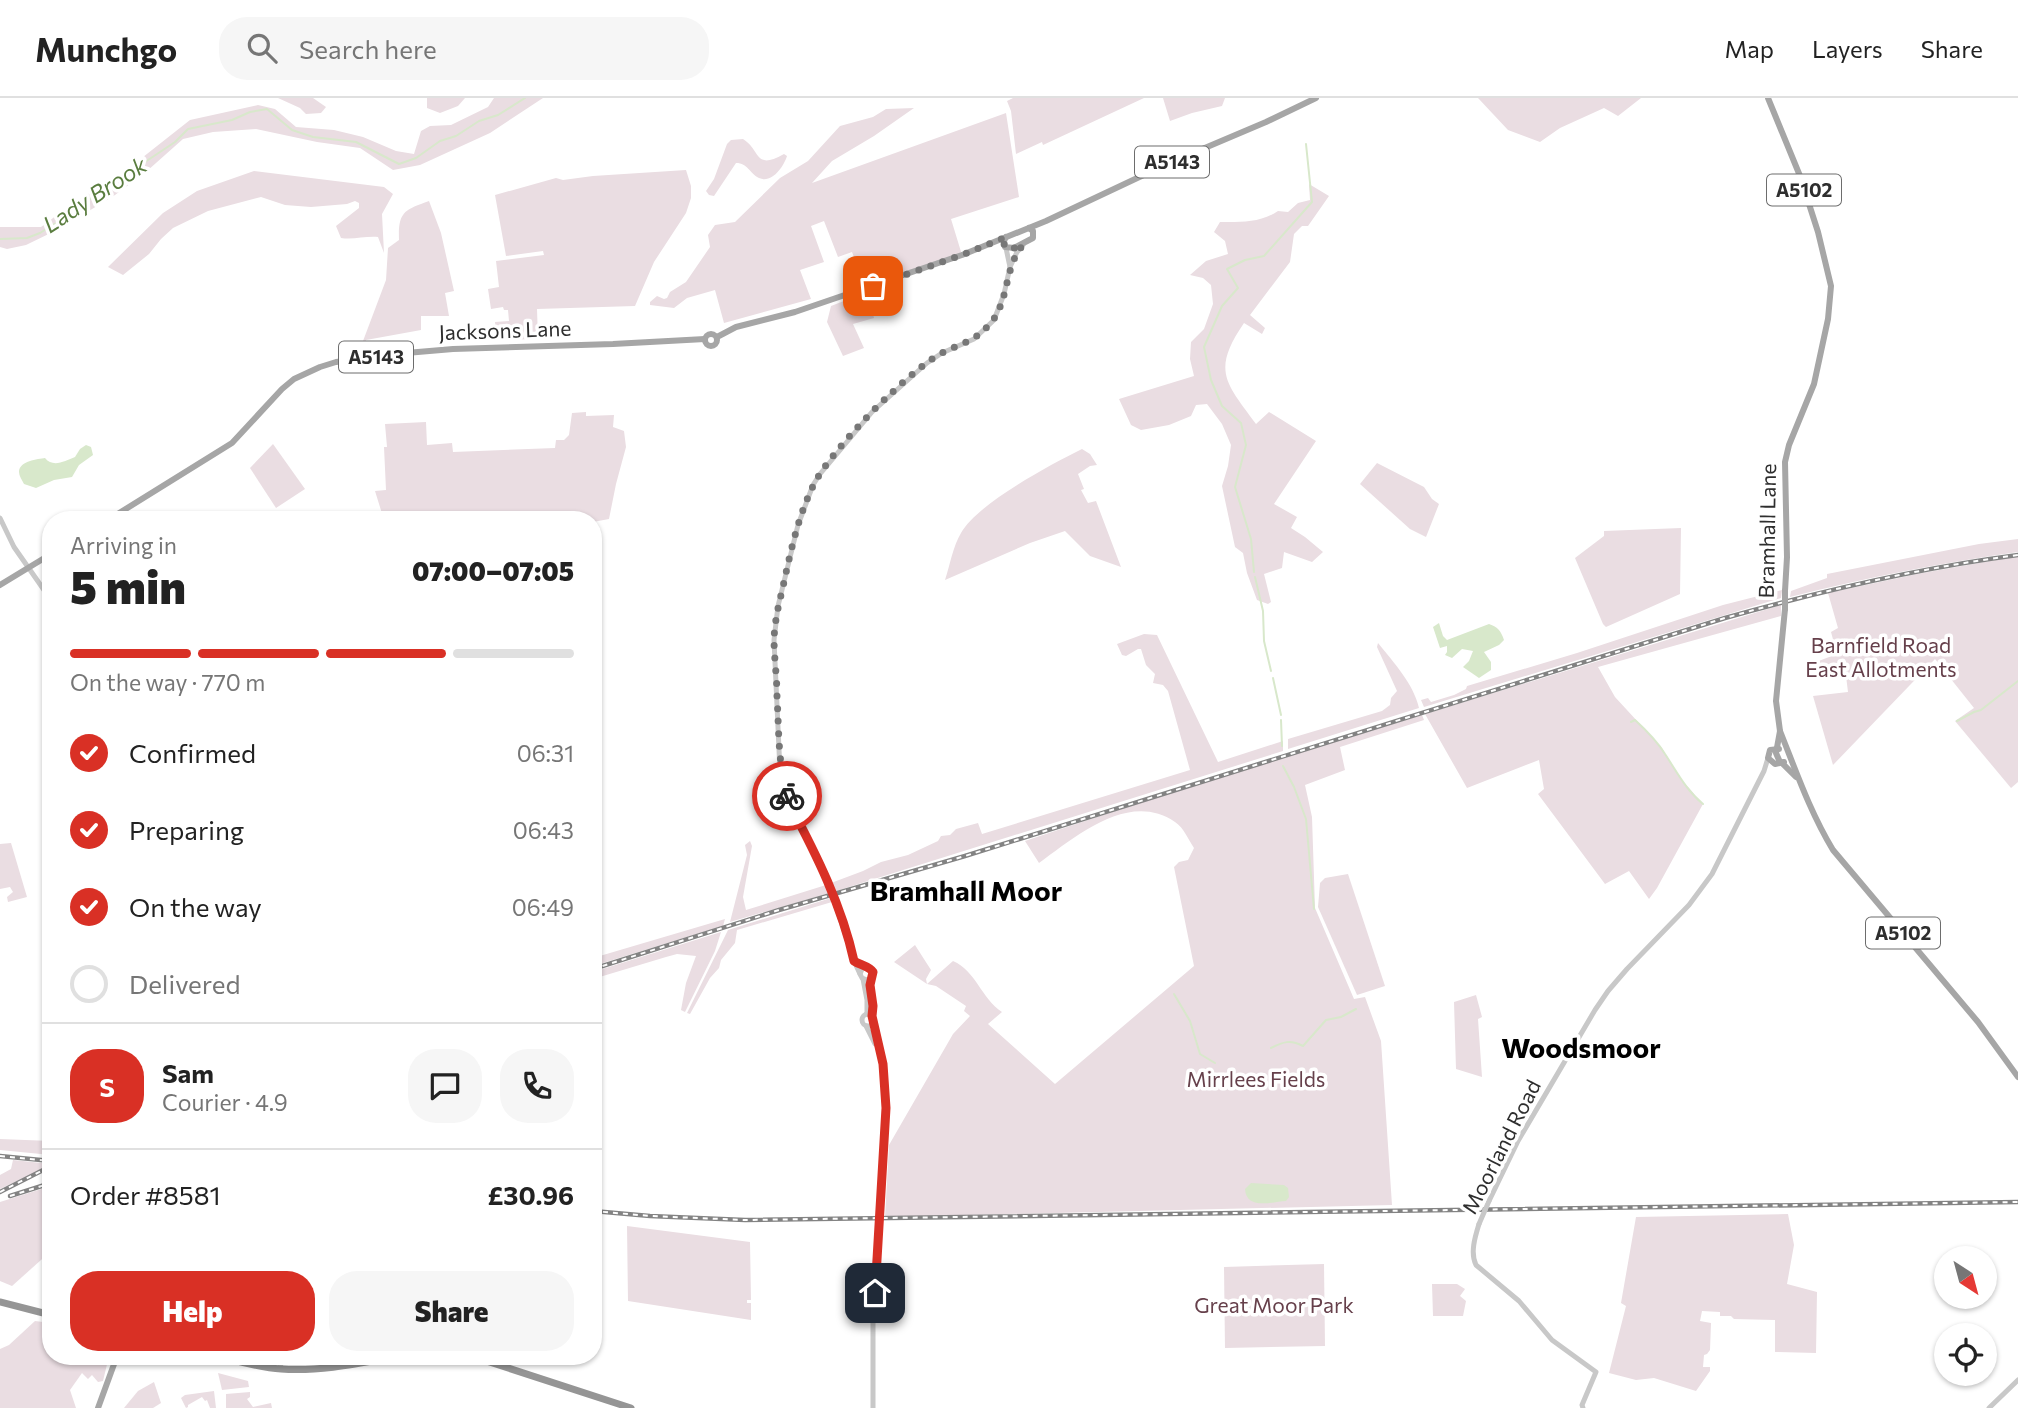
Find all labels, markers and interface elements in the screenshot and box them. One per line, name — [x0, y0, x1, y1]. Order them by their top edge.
search box — [219, 17, 709, 80]
text: Munchgo — [35, 28, 177, 69]
icon: search — [243, 29, 281, 67]
text: Search here — [299, 33, 437, 64]
text: Map — [1725, 34, 1774, 63]
text: Layers — [1812, 34, 1883, 63]
text: Share — [1921, 34, 1983, 63]
road number: A5143 — [1135, 146, 1209, 178]
water label: Lady Brook — [37, 150, 152, 238]
road number: A5102 — [1767, 174, 1841, 206]
pin — [843, 256, 903, 316]
icon: bag — [854, 267, 892, 305]
street label: Jacksons Lane — [438, 315, 572, 344]
road number: A5143 — [339, 342, 413, 372]
street label: Bramhall Lane — [1753, 463, 1780, 599]
text: Arriving in — [70, 531, 177, 559]
text: 07:00–07:05 — [412, 555, 574, 586]
text: 5 min — [70, 557, 186, 613]
park label: Barnfield Road East Allotments — [1805, 632, 1957, 681]
text: On the way · 770 m — [70, 668, 265, 696]
icon: check — [70, 734, 108, 772]
text: Confirmed — [129, 737, 256, 768]
text: 06:31 — [517, 739, 574, 767]
courier — [752, 761, 822, 831]
icon: bike — [768, 777, 806, 815]
icon: check — [70, 811, 108, 849]
text: Preparing — [129, 814, 244, 845]
text: 06:43 — [513, 816, 574, 844]
district label: Bramhall Moor — [870, 873, 1063, 907]
icon: check — [70, 888, 108, 926]
text: On the way — [129, 891, 262, 922]
text: 06:49 — [512, 893, 574, 921]
road number: A5102 — [1866, 918, 1940, 948]
text: Delivered — [129, 968, 240, 999]
district label: Woodsmoor — [1501, 1030, 1661, 1064]
button: chat — [408, 1049, 482, 1123]
button: phone — [500, 1049, 574, 1123]
text: Sam — [162, 1057, 214, 1088]
park label: Mirrlees Fields — [1187, 1066, 1325, 1091]
text: S — [99, 1071, 115, 1102]
street label: Moorland Road — [1456, 1075, 1545, 1218]
text: Courier · 4.9 — [162, 1088, 288, 1116]
text: Order #8581 — [70, 1179, 221, 1210]
text: £30.96 — [488, 1179, 574, 1210]
north arrow — [1934, 1246, 1997, 1309]
map controls — [1934, 1246, 1997, 1386]
pin — [845, 1263, 905, 1323]
button: Help — [70, 1271, 315, 1351]
button: Share — [329, 1271, 574, 1351]
icon: home — [856, 1274, 894, 1312]
park label: Great Moor Park — [1194, 1292, 1354, 1317]
button: locate — [1934, 1323, 1997, 1386]

